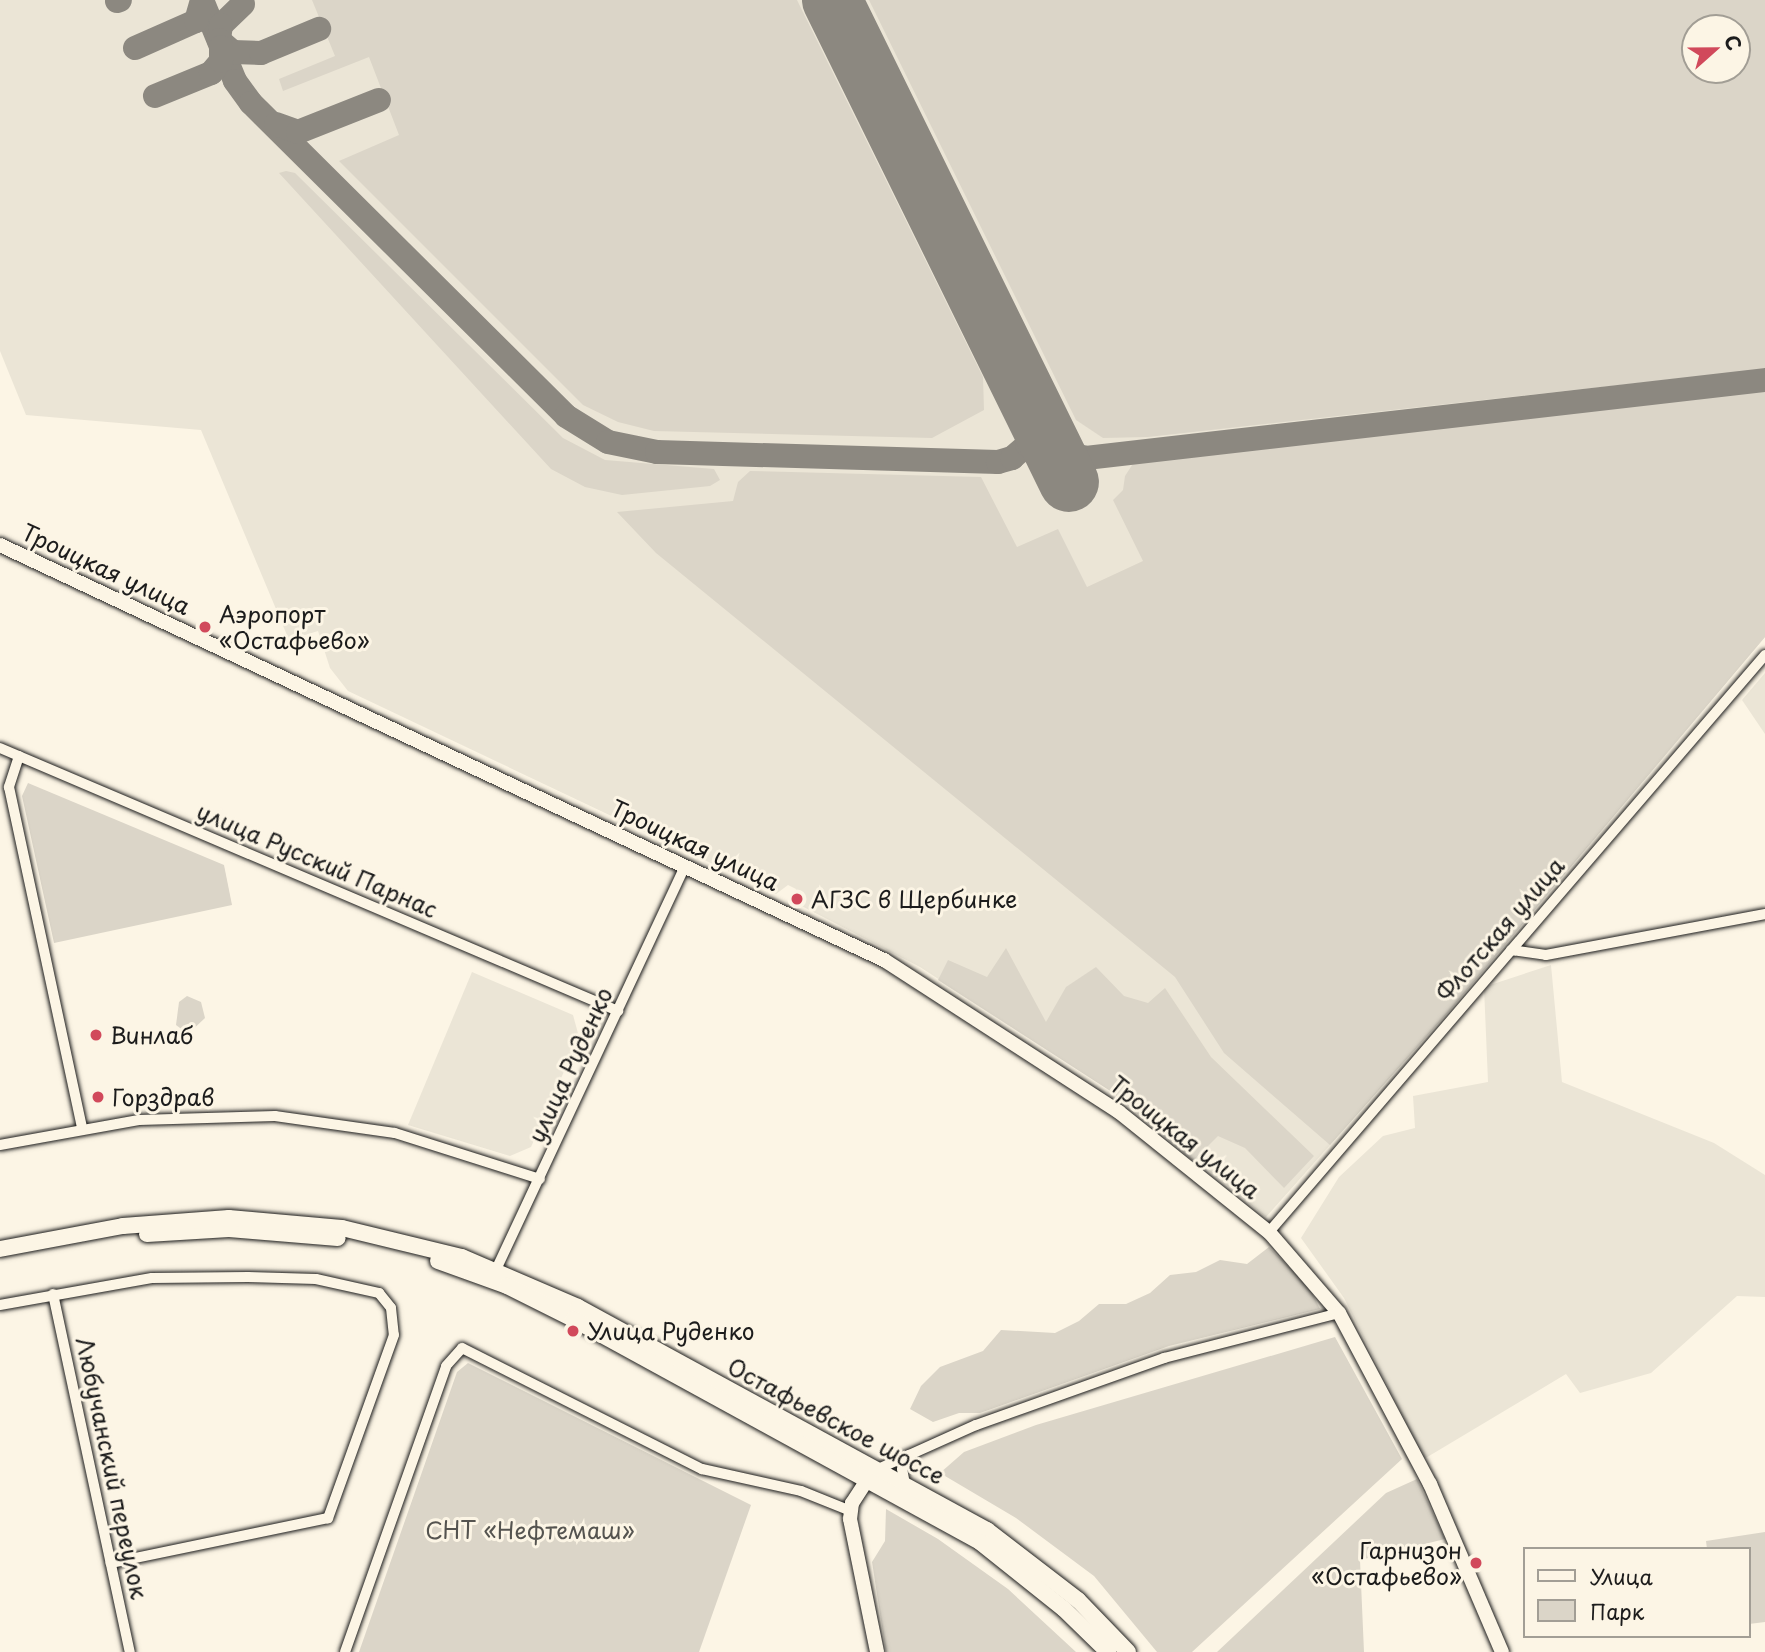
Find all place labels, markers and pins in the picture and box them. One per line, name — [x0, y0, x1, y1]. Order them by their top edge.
place label: Аэропорт «Остафьево» — [219, 600, 370, 654]
marker: Аэропорт «Остафьево» — [197, 619, 213, 635]
place label: АГЗС в Щербинке — [811, 885, 1021, 913]
marker: АГЗС в Щербинке — [789, 891, 805, 907]
place label: Винлаб — [110, 1021, 193, 1049]
marker: Винлаб — [88, 1027, 104, 1043]
place label: Горздрав — [112, 1083, 214, 1111]
marker: Горздрав — [90, 1089, 106, 1105]
place label: Улица Руденко — [587, 1317, 756, 1345]
marker: Улица Руденко — [565, 1323, 581, 1339]
place label: Гарнизон «Остафьево» — [1311, 1536, 1462, 1590]
marker: Гарнизон «Остафьево» — [1468, 1555, 1484, 1571]

